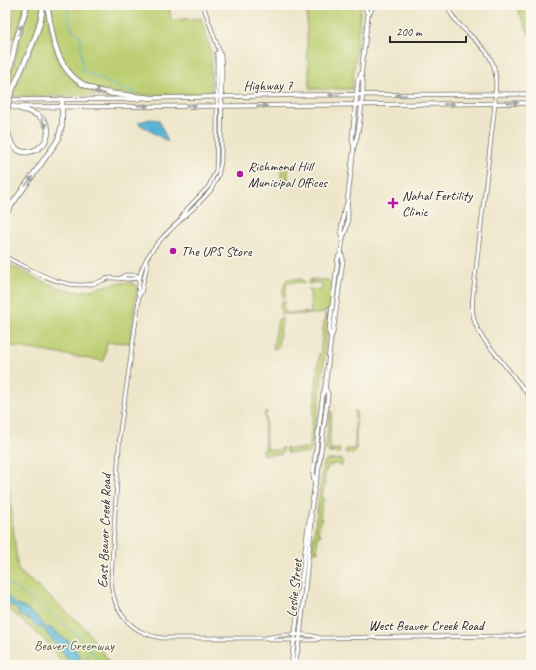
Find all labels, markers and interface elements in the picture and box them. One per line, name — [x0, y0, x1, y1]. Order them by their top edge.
scale bar — [390, 18, 466, 44]
one-way arrow — [17, 23, 23, 35]
text: 200 m — [396, 24, 423, 40]
street label: Highway 7 — [243, 77, 293, 94]
one-way arrow — [93, 88, 106, 94]
one-way arrow — [327, 92, 340, 98]
one-way arrow — [394, 92, 407, 98]
one-way arrow — [507, 100, 519, 107]
one-way arrow — [443, 101, 456, 107]
one-way arrow — [137, 103, 150, 109]
one-way arrow — [185, 103, 198, 109]
one-way arrow — [256, 103, 269, 109]
one-way arrow — [41, 117, 47, 129]
place label: Richmond Hill Municipal Offices — [248, 158, 328, 191]
marker: Richmond Hill Municipal Offices — [235, 169, 245, 179]
one-way arrow — [25, 175, 33, 186]
place label: Nahal Fertility Clinic — [402, 187, 473, 220]
marker: Nahal Fertility Clinic — [387, 197, 399, 209]
place label: The UPS Store — [181, 243, 253, 260]
marker: The UPS Store — [168, 246, 178, 256]
street label: East Beaver Creek Road — [94, 471, 115, 588]
street label: Leslie Street — [283, 557, 306, 618]
street label: West Beaver Creek Road — [369, 617, 486, 634]
park label: Beaver Greenway — [34, 637, 115, 654]

